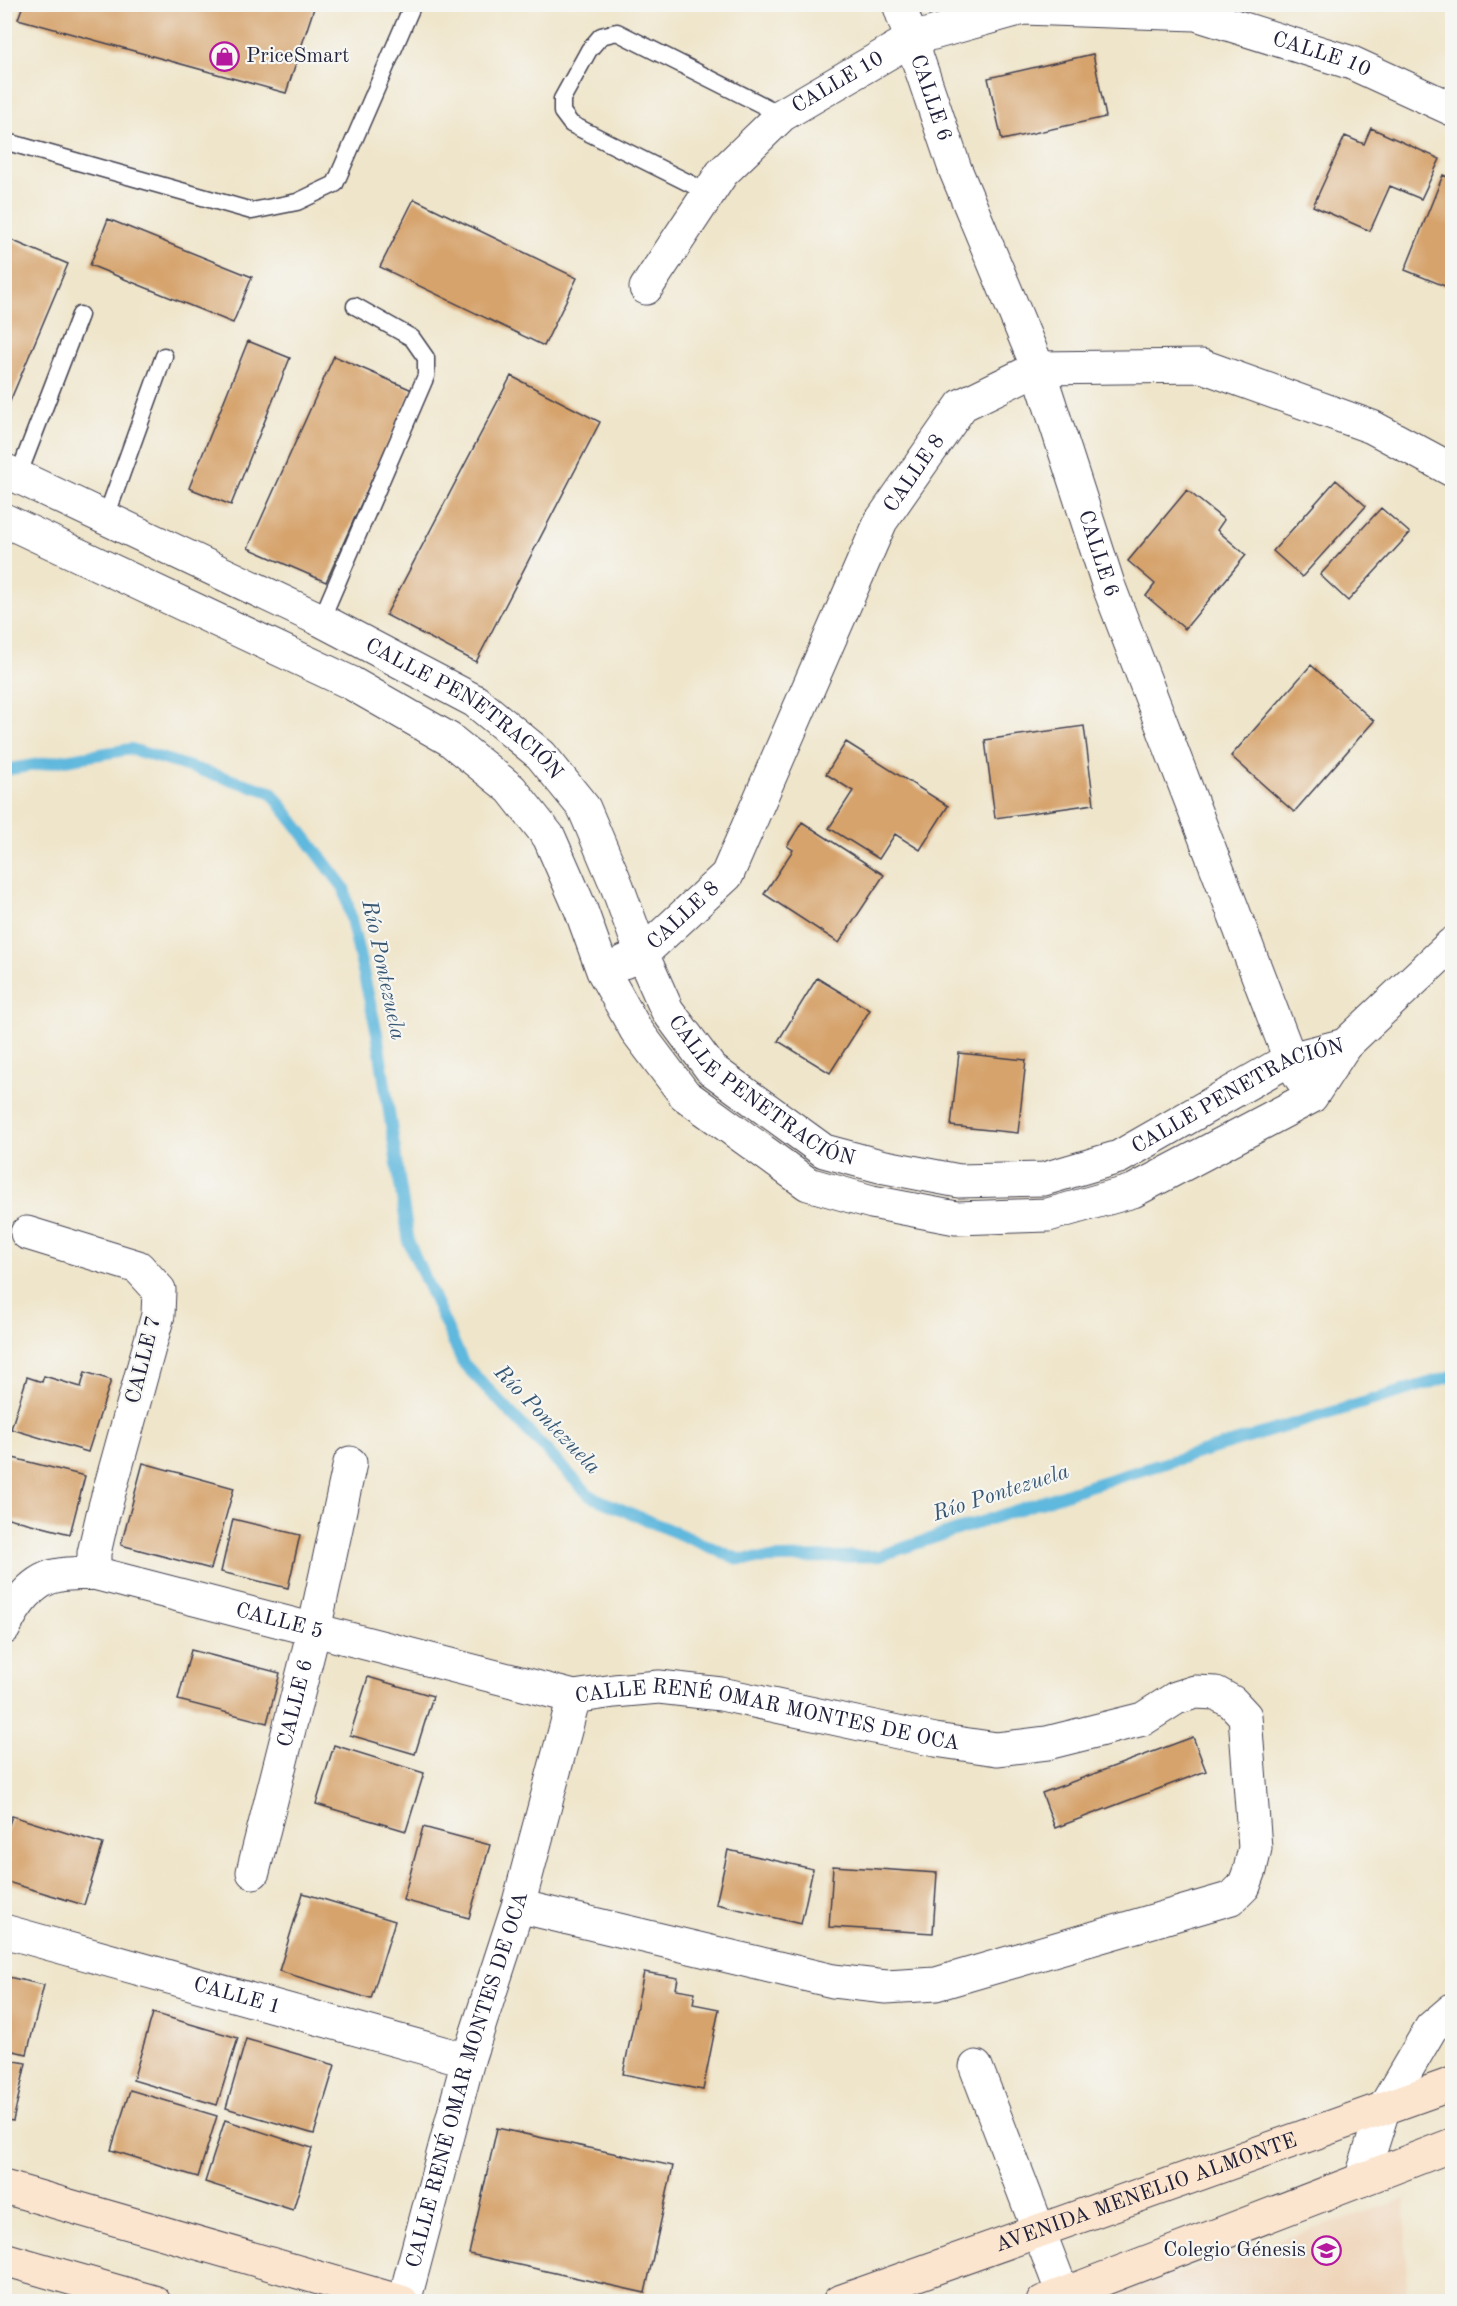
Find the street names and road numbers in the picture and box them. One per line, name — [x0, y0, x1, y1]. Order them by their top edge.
street label: CALLE 10 — [1270, 28, 1374, 81]
street label: CALLE 10 — [789, 48, 887, 117]
street label: CALLE 6 — [906, 52, 955, 144]
street label: CALLE 8 — [880, 430, 949, 516]
street label: CALLE 6 — [1074, 508, 1122, 600]
street label: CALLE PENETRACIÓN — [362, 635, 567, 783]
street label: CALLE 8 — [643, 877, 723, 954]
street label: CALLE PENETRACIÓN — [664, 1011, 857, 1169]
street label: CALLE PENETRACIÓN — [1128, 1034, 1346, 1158]
street label: CALLE 7 — [123, 1314, 165, 1406]
street label: CALLE 5 — [233, 1600, 326, 1642]
street label: CALLE 6 — [274, 1657, 317, 1749]
street label: CALLE RENÉ OMAR MONTES DE OCA — [574, 1676, 961, 1754]
street label: CALLE RENÉ OMAR MONTES DE OCA — [403, 1890, 532, 2270]
street label: CALLE 1 — [191, 1974, 283, 2018]
street label: AVENIDA MENELIO ALMONTE — [993, 2129, 1300, 2256]

